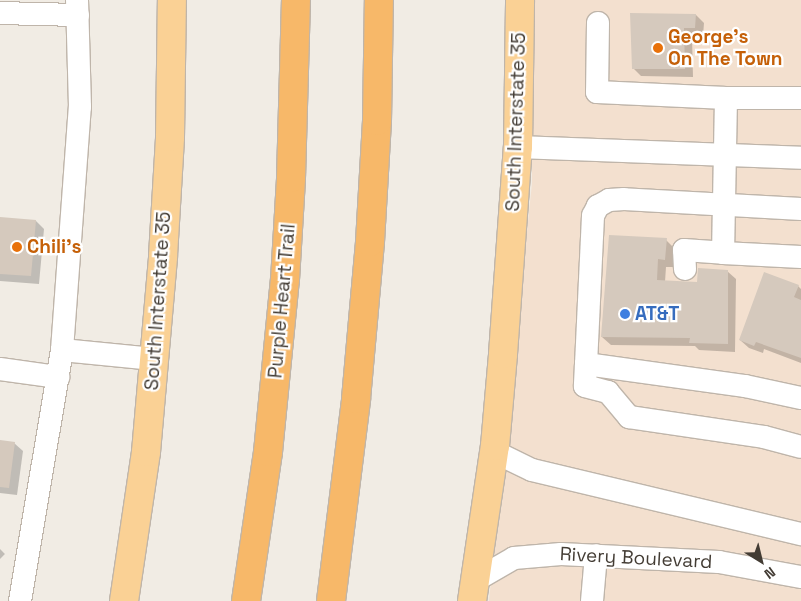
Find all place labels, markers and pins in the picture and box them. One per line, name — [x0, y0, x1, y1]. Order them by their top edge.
place label: George's On The Town — [668, 26, 784, 70]
marker: George's On The Town — [652, 42, 664, 54]
place label: Chili's — [27, 236, 81, 258]
marker: Chili's — [11, 241, 23, 253]
place label: AT&T — [635, 303, 679, 325]
marker: AT&T — [619, 308, 631, 320]

